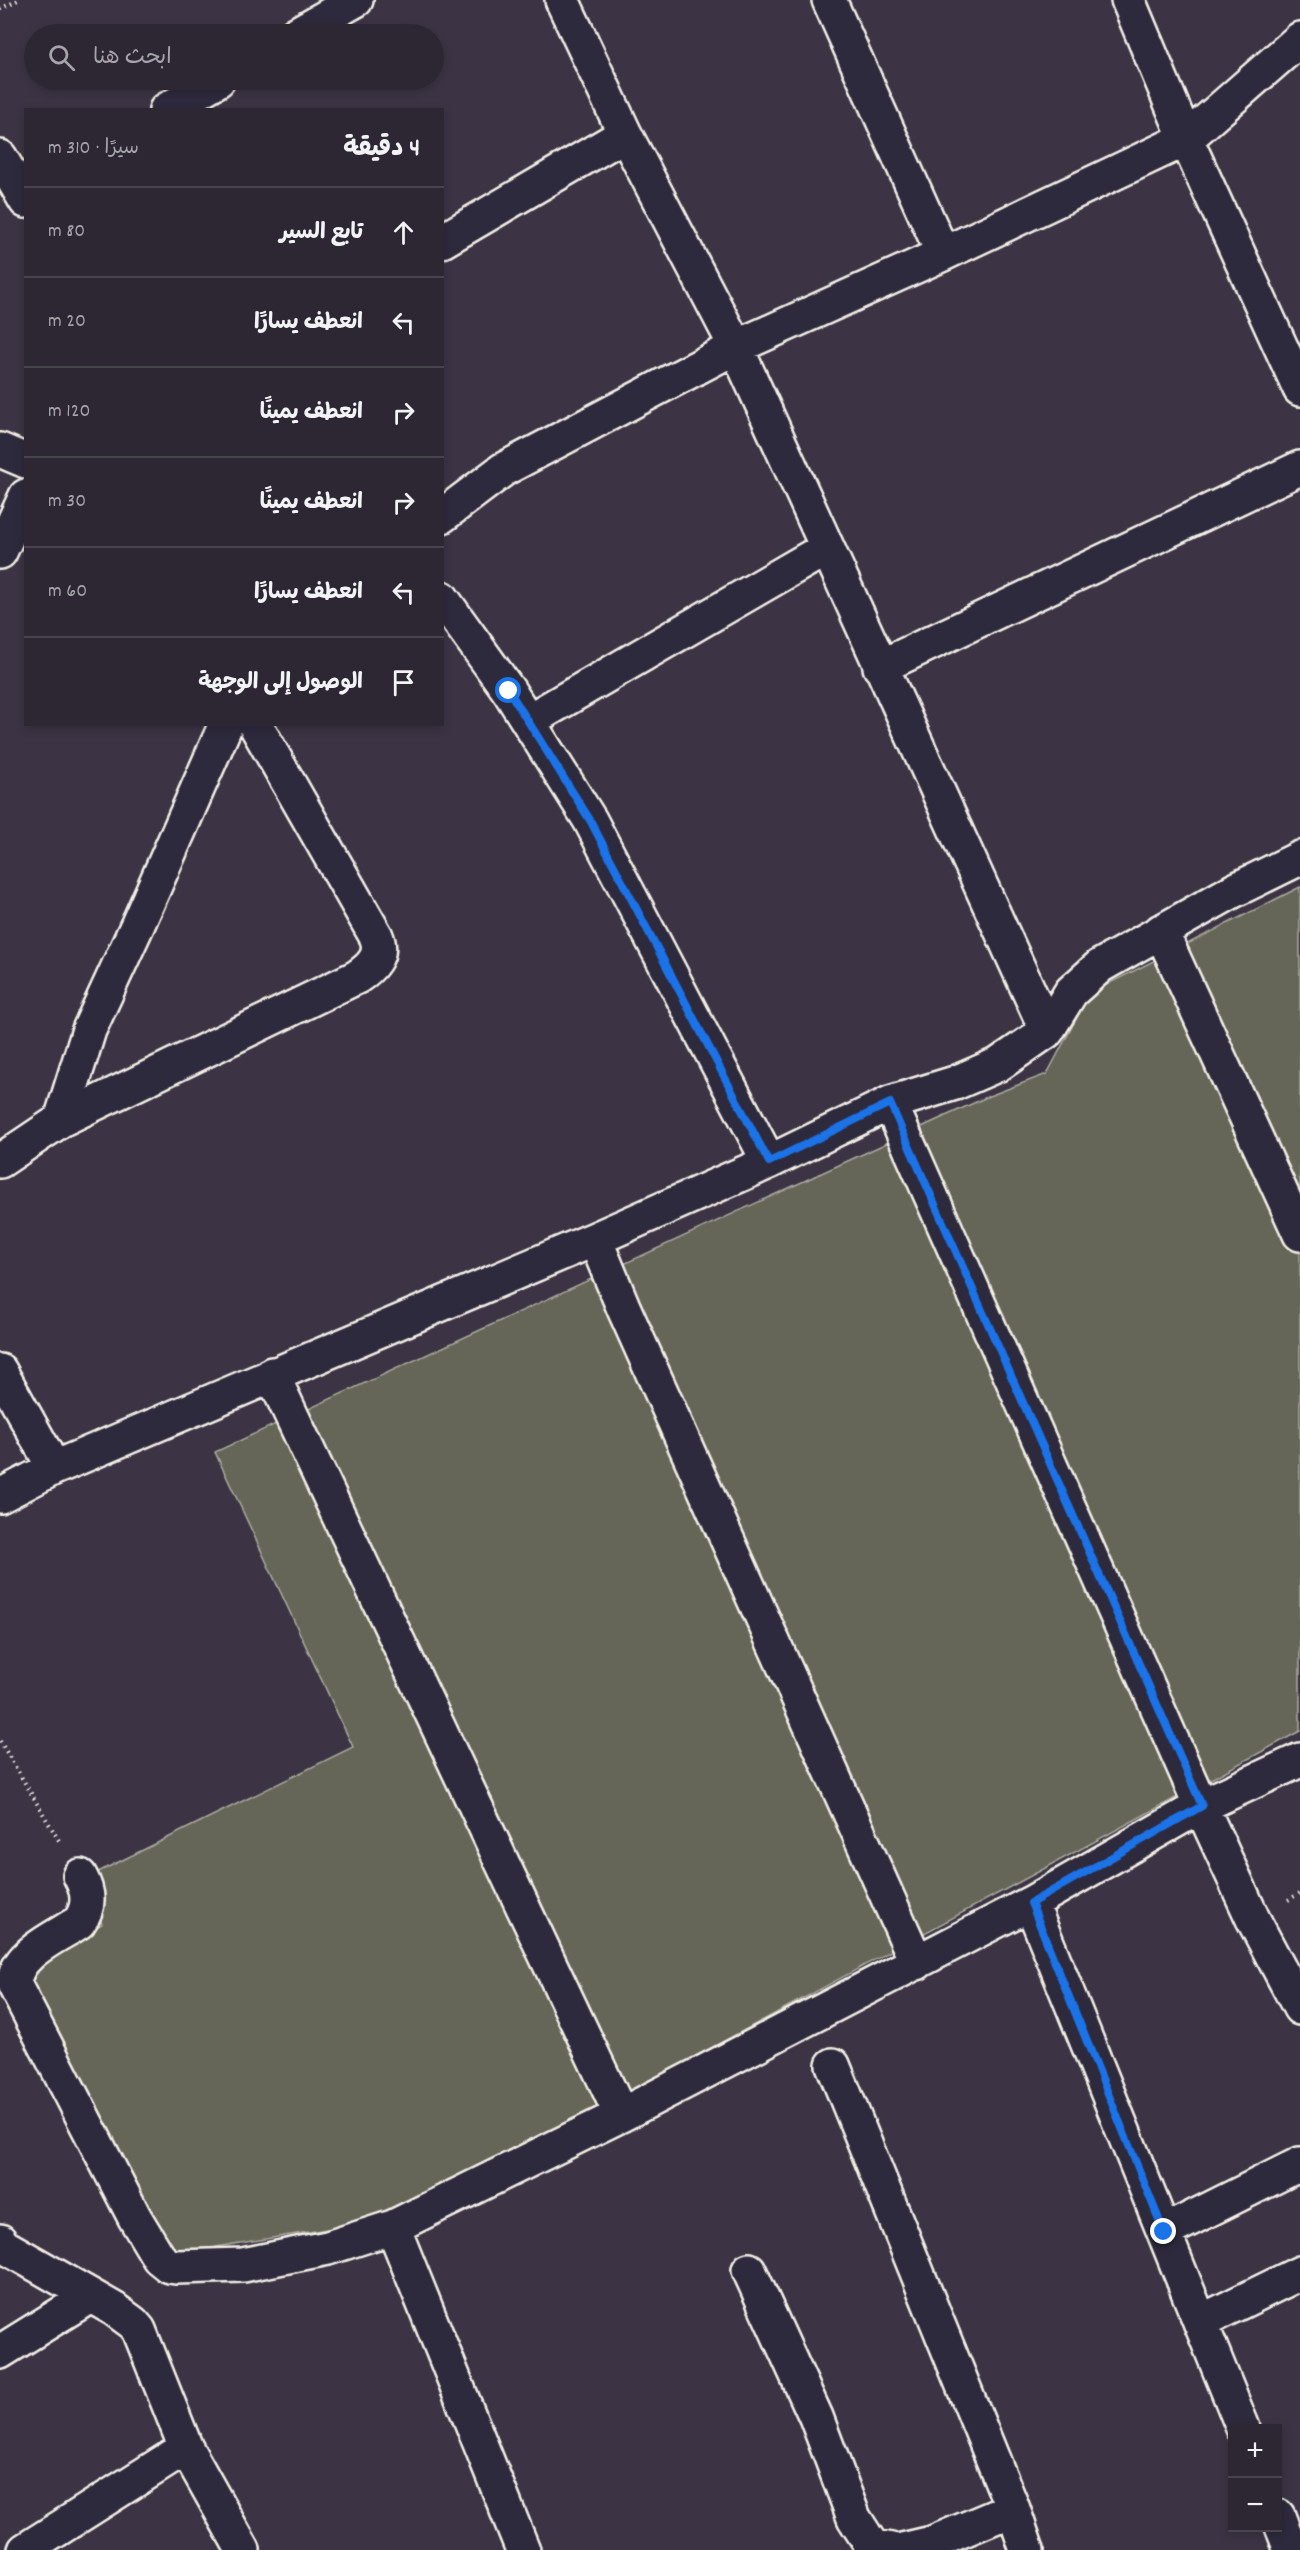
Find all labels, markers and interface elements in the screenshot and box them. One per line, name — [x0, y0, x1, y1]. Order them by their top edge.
search box — [24, 24, 444, 90]
icon: search — [45, 41, 78, 74]
text: ابحث هنا — [93, 43, 172, 74]
text: 4 دقيقة — [343, 131, 420, 168]
text: سيرًا · 310 m — [48, 135, 139, 163]
icon: ahead — [387, 216, 420, 249]
text: 80 m — [48, 218, 85, 246]
text: تابع السير — [280, 218, 363, 249]
icon: left — [387, 306, 420, 339]
text: 20 m — [48, 308, 86, 336]
text: انعطف يسارًا — [254, 308, 363, 339]
icon: right — [387, 396, 420, 429]
text: 120 m — [48, 398, 90, 426]
text: انعطف يمينًا — [260, 398, 363, 429]
icon: right — [387, 486, 420, 519]
text: 30 m — [48, 488, 86, 516]
text: انعطف يمينًا — [260, 488, 363, 519]
icon: left — [387, 576, 420, 609]
text: 60 m — [48, 578, 87, 606]
text: انعطف يسارًا — [254, 578, 363, 609]
icon: arrive — [387, 666, 420, 699]
text: الوصول إلى الوجهة — [198, 668, 363, 699]
route start — [495, 677, 521, 703]
route end — [1150, 2218, 1176, 2244]
map controls — [1228, 2424, 1282, 2532]
button: + — [1228, 2424, 1282, 2478]
button: − — [1228, 2478, 1282, 2532]

